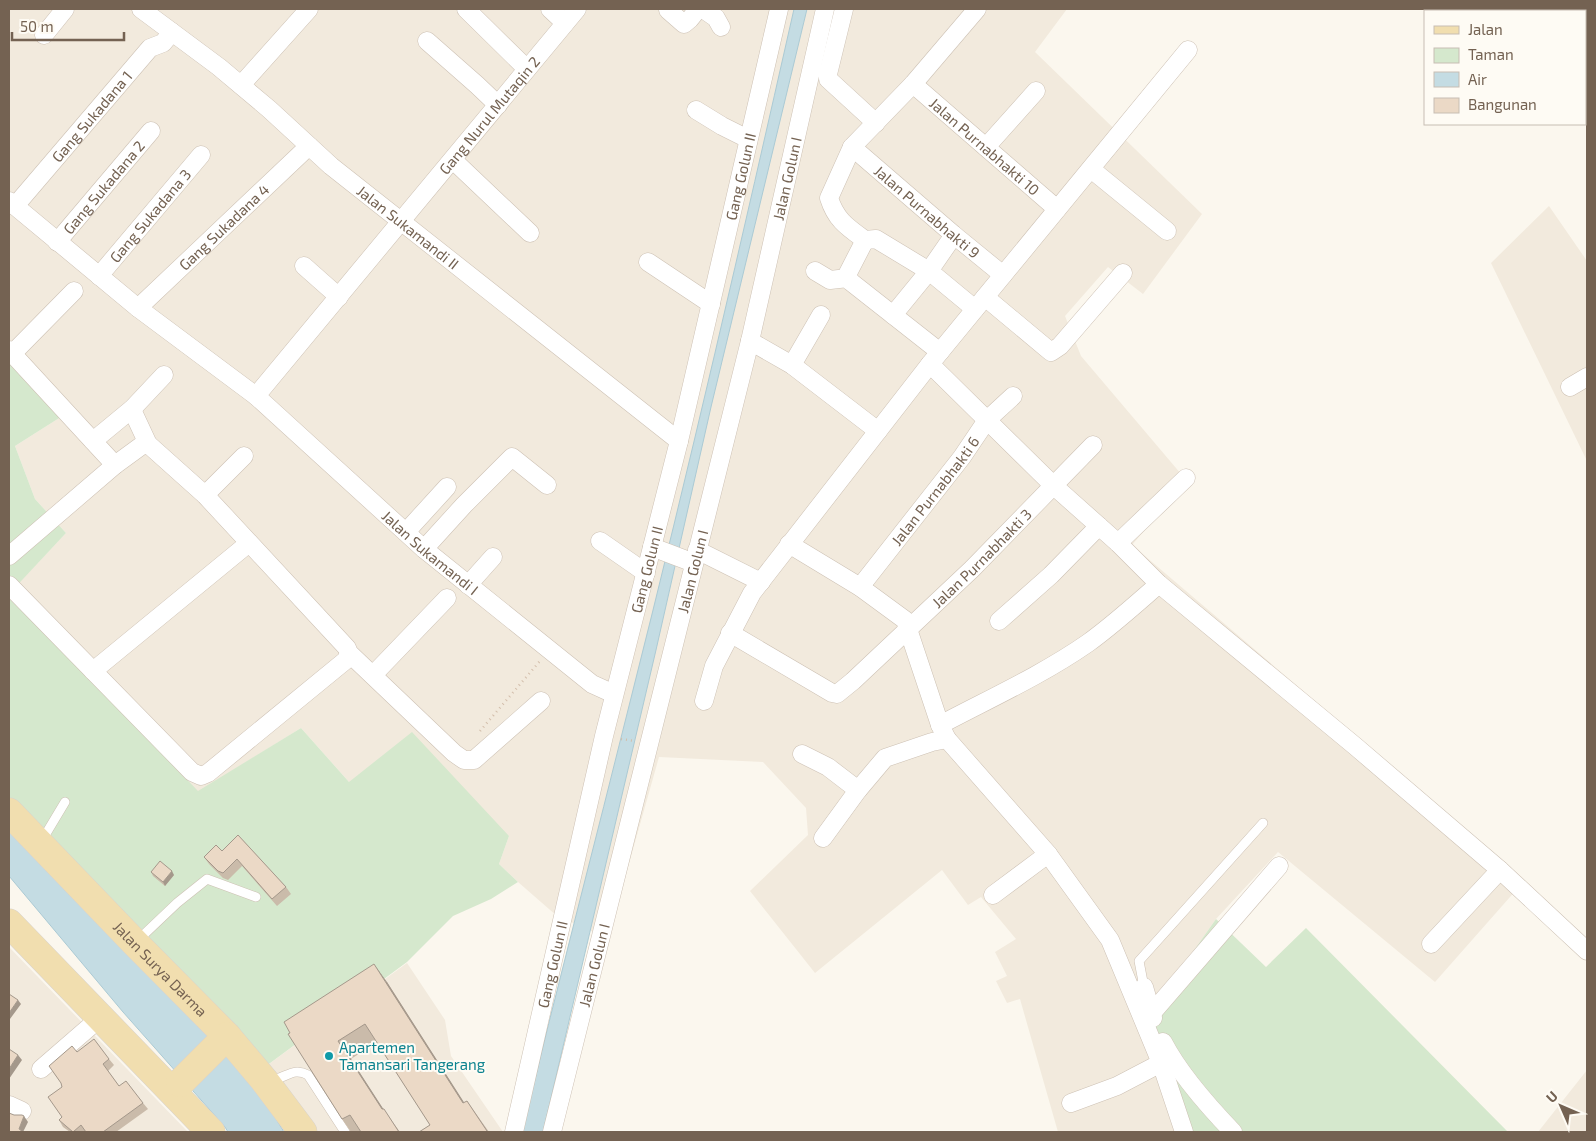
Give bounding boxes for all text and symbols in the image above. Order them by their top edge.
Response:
scale bar [12,10,125,42]
legend [1424,10,1586,125]
text: 50 m [20,17,54,35]
text: Jalan [1468,20,1503,38]
text: Taman [1468,45,1514,63]
street label: Gang Nurul Mutaqin 2 [435,52,543,178]
street label: Gang Sukadana 1 [48,67,136,166]
text: Air [1468,70,1487,88]
street label: Jalan Purnabhakti 10 [926,94,1043,199]
text: Bangunan [1468,95,1537,113]
street label: Gang Golun II [721,131,759,222]
street label: Jalan Golun I [769,135,805,222]
street label: Gang Sukadana 2 [59,137,148,237]
street label: Jalan Purnabhakti 9 [871,161,984,261]
street label: Gang Sukadana 3 [105,165,194,266]
street label: Gang Sukadana 4 [175,180,272,274]
street label: Jalan Sukamandi II [354,181,463,273]
street label: Jalan Purnabhakti 6 [887,433,983,549]
street label: Jalan Purnabhakti 3 [928,505,1035,611]
street label: Jalan Sukamandi I [378,506,482,598]
street label: Gang Golun II [627,524,666,615]
street label: Jalan Golun I [673,528,711,615]
street label: Jalan Surya Darma [110,917,211,1020]
street label: Gang Golun II [533,919,571,1010]
street label: Jalan Golun I [575,922,613,1009]
place label: Apartemen Tamansari Tangerang [339,1038,486,1073]
marker: Apartemen Tamansari Tangerang [323,1050,335,1062]
north arrow [1536,1081,1586,1131]
text: U [1542,1087,1561,1106]

